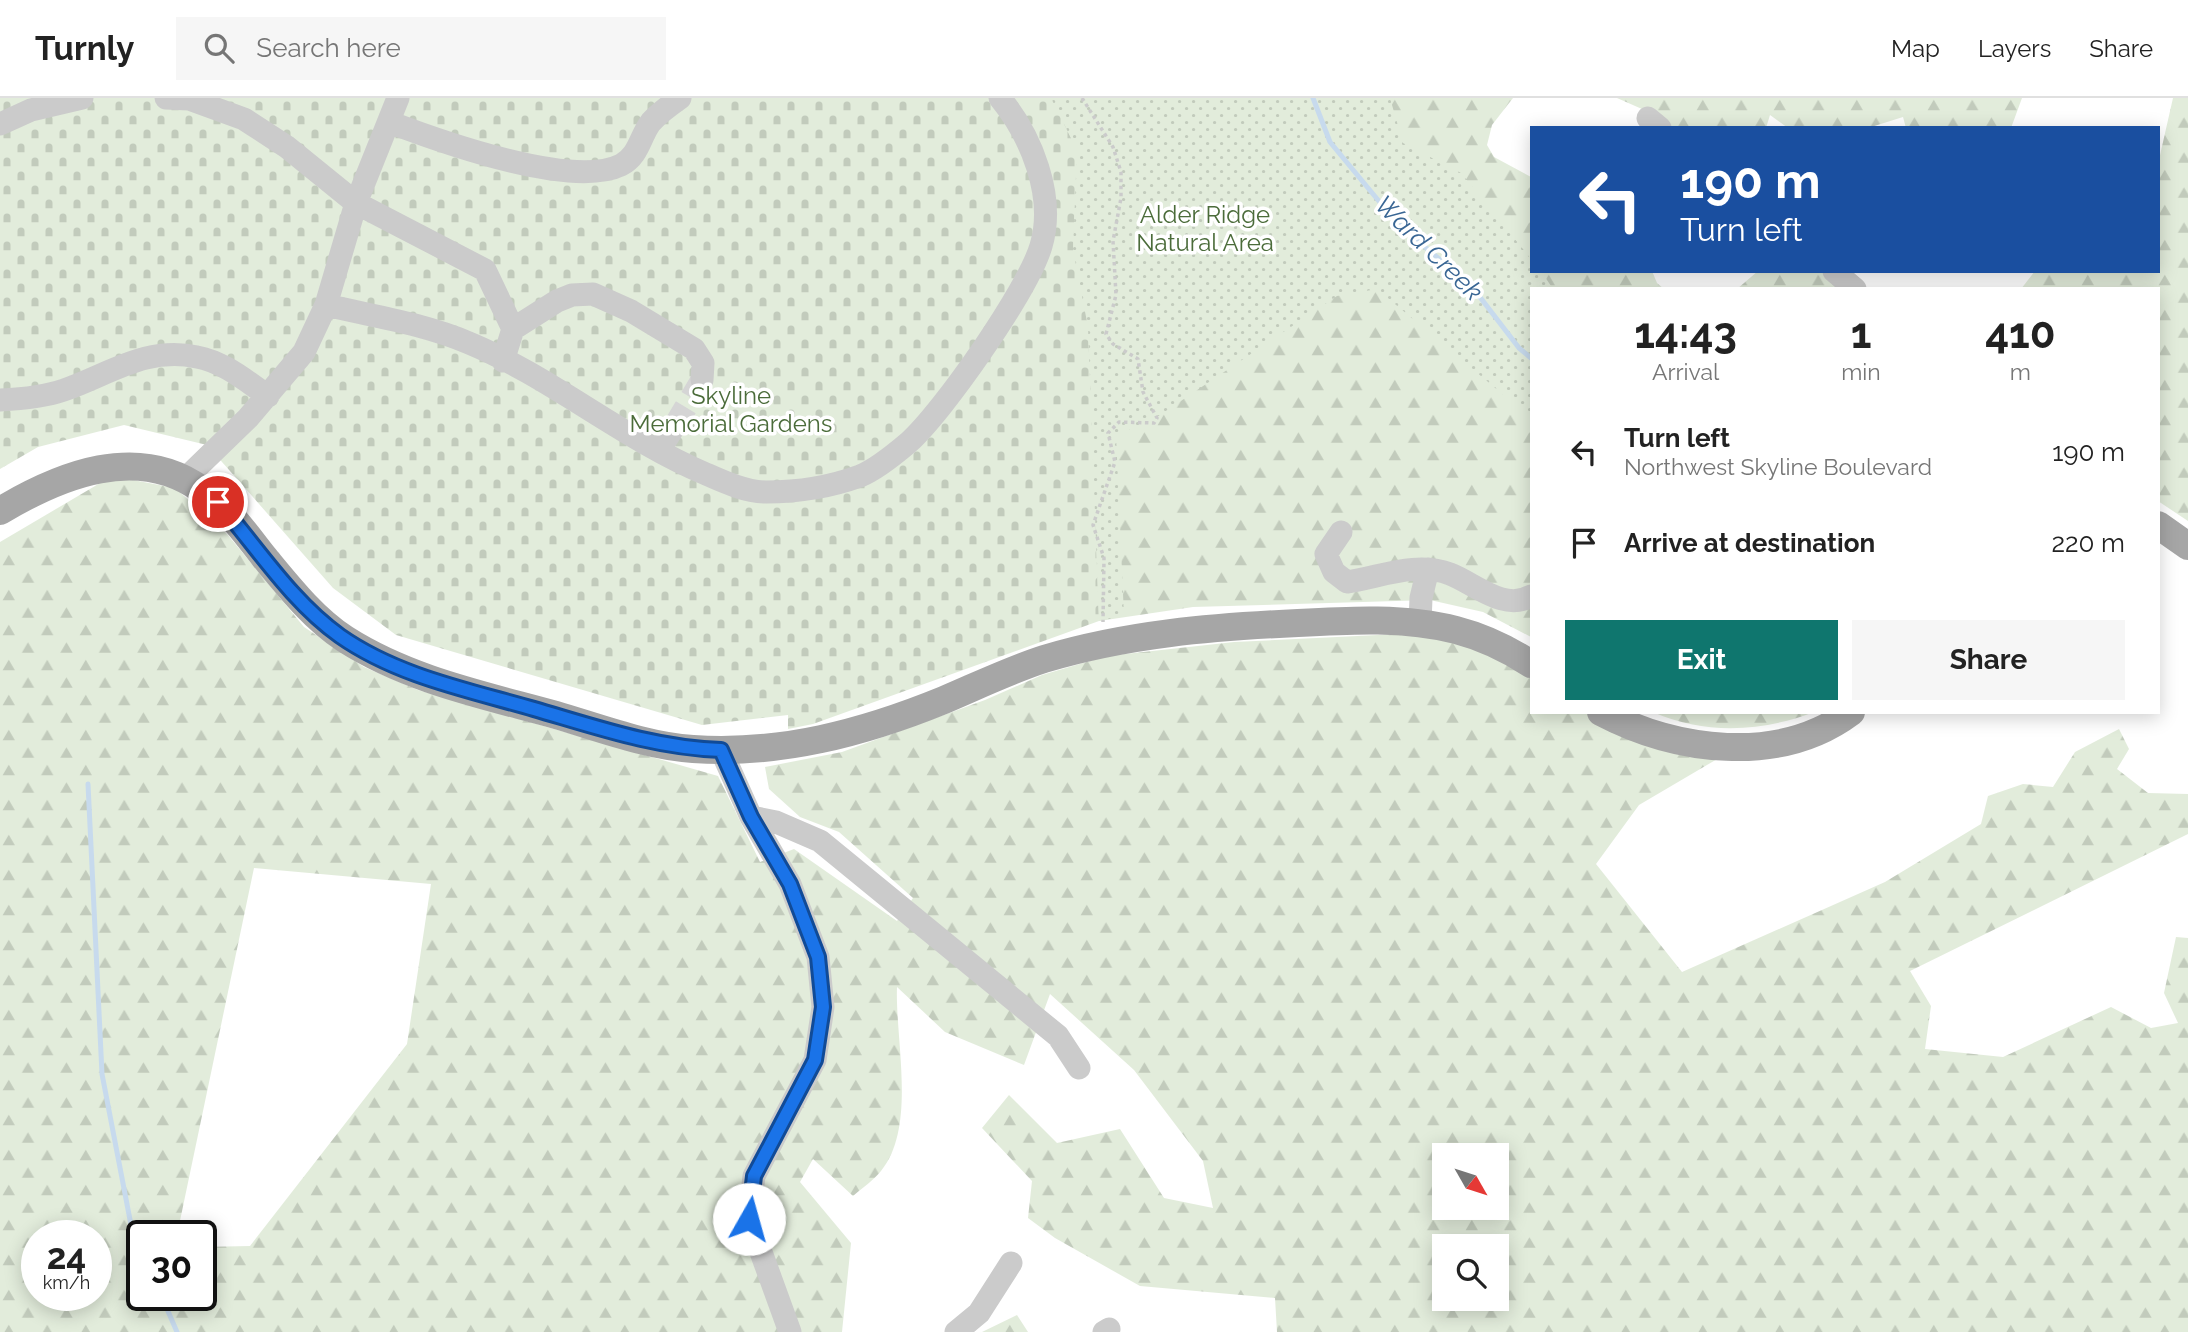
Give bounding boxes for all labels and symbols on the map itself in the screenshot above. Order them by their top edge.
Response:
water label: Ward Creek [1369,189,1489,307]
park label: Alder Ridge Natural Area [1136,200,1274,257]
park label: Skyline Memorial Gardens [630,381,832,438]
pin [188,472,248,532]
north arrow [1432,1143,1508,1220]
position arrow [712,1182,786,1256]
speed limit sign: 30 [126,1220,217,1311]

